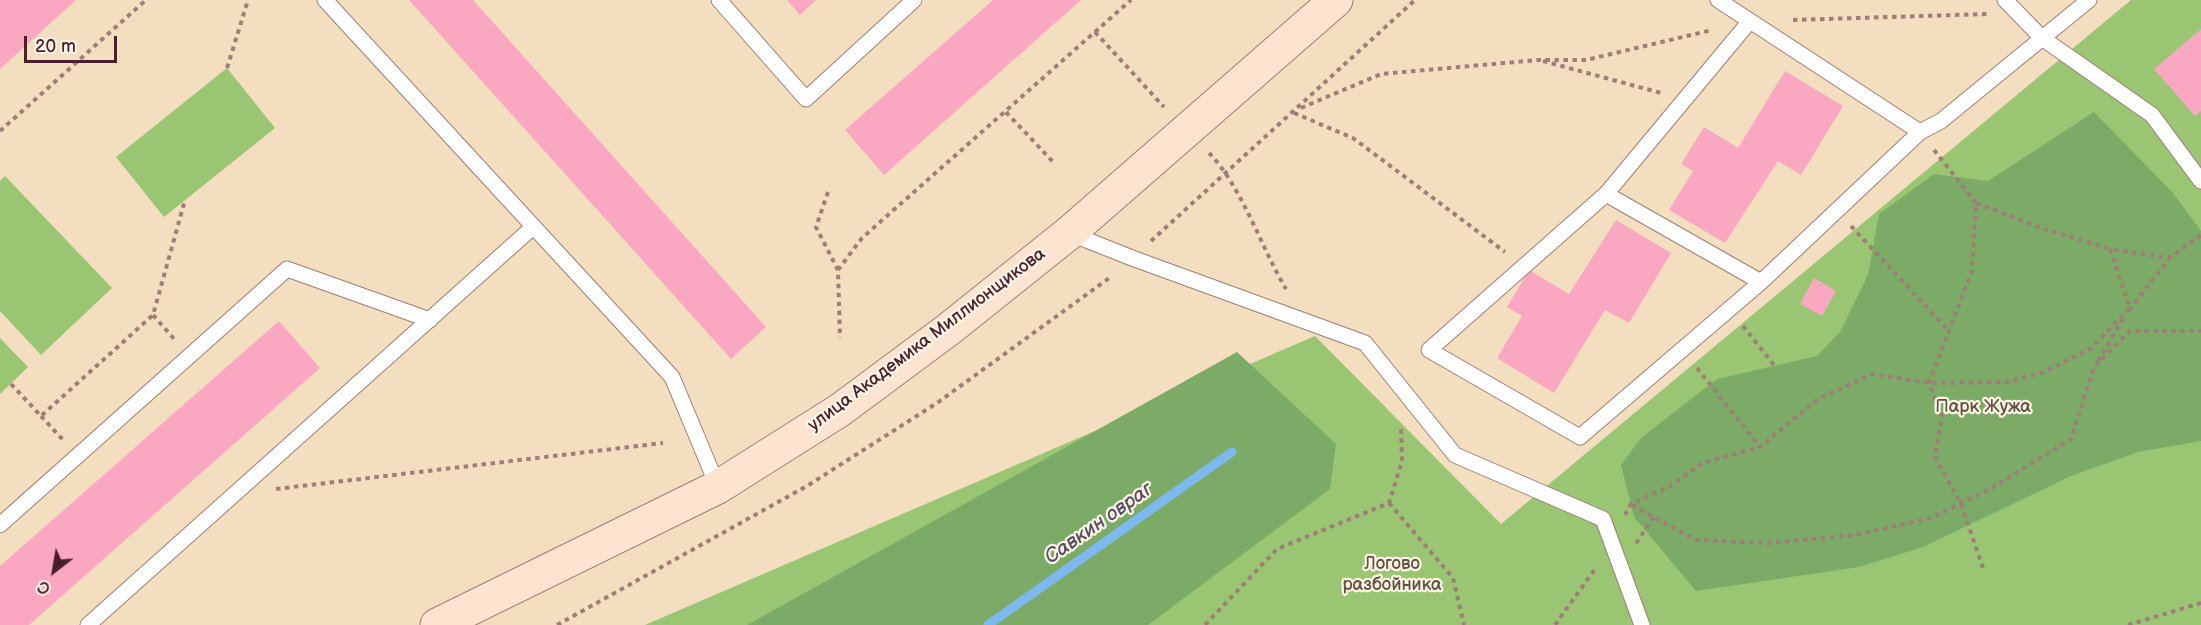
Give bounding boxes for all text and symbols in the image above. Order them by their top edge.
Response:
scale bar [27,24,120,62]
text: 20 m [35,36,76,57]
street label: улица Академика Миллионщикова [804,244,1050,436]
park label: Парк Жужа [1935,396,2031,418]
water label: Савкин овраг [1040,478,1158,570]
north arrow [24,541,84,601]
park label: Логово разбойника [1342,553,1442,596]
text: С [35,576,54,598]

